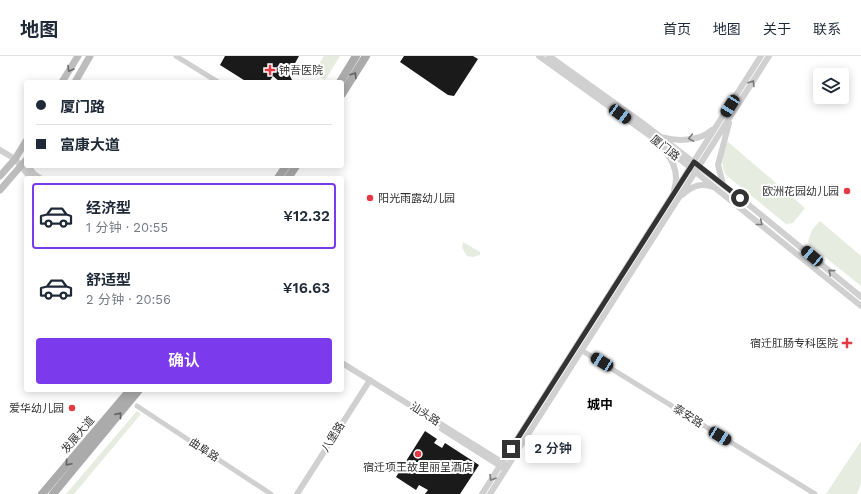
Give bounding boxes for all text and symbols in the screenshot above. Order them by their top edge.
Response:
text: 地图 [20,18,58,41]
text: 首页 [663,21,691,37]
text: 地图 [713,21,741,37]
text: 关于 [763,21,791,37]
text: 联系 [813,21,841,37]
marker: 钟吾医院 [264,64,276,76]
place label: 钟吾医院 [279,64,323,77]
one-way arrow [68,65,75,72]
map controls [813,68,849,104]
button: layers [813,68,849,104]
one-way arrow [349,72,357,79]
one-way arrow [747,80,754,87]
car [718,93,742,119]
text: 厦门路 [60,98,105,116]
car [607,102,633,126]
street label: 厦门路 [648,133,682,163]
one-way arrow [688,133,694,142]
text: 富康大道 [60,136,120,154]
place label: 欧洲花园幼儿园 [762,185,839,198]
marker: 欧洲花园幼儿园 [842,186,852,196]
route start [731,189,749,207]
place label: 阳光雨露幼儿园 [378,192,455,205]
marker: 阳光雨露幼儿园 [365,193,375,203]
icon: car [38,198,74,234]
text: 经济型 [86,199,131,217]
text: ¥12.32 [283,207,330,225]
one-way arrow [755,219,762,226]
text: 1 分钟 · 20:55 [86,220,168,235]
car [799,244,825,268]
one-way arrow [828,269,836,276]
icon: car [38,270,74,306]
text: 舒适型 [86,271,131,289]
text: ¥16.63 [283,279,330,297]
text: 2 分钟 · 20:56 [86,292,171,307]
place label: 宿迁肛肠专科医院 [750,337,838,350]
marker: 宿迁肛肠专科医院 [841,337,853,349]
button: 确认 [36,338,332,384]
car [589,351,615,373]
district label: 城中 [587,397,613,412]
street label: 汕头路 [408,400,442,428]
place label: 爱华幼儿园 [9,402,64,415]
street label: 泰安路 [671,402,705,430]
marker: 爱华幼儿园 [67,403,77,413]
one-way arrow [115,412,122,419]
street label: 发展大道 [59,414,97,456]
street label: 八堡路 [319,420,347,454]
car [707,425,733,447]
callout: 2 分钟 [525,435,581,463]
street label: 曲阜路 [187,436,221,464]
route end [502,440,520,458]
text: 2 分钟 [534,441,572,456]
marker: 宿迁项王故里丽呈酒店 [413,449,423,459]
one-way arrow [66,459,73,466]
place label: 宿迁项王故里丽呈酒店 [363,461,473,474]
one-way arrow [489,474,497,481]

